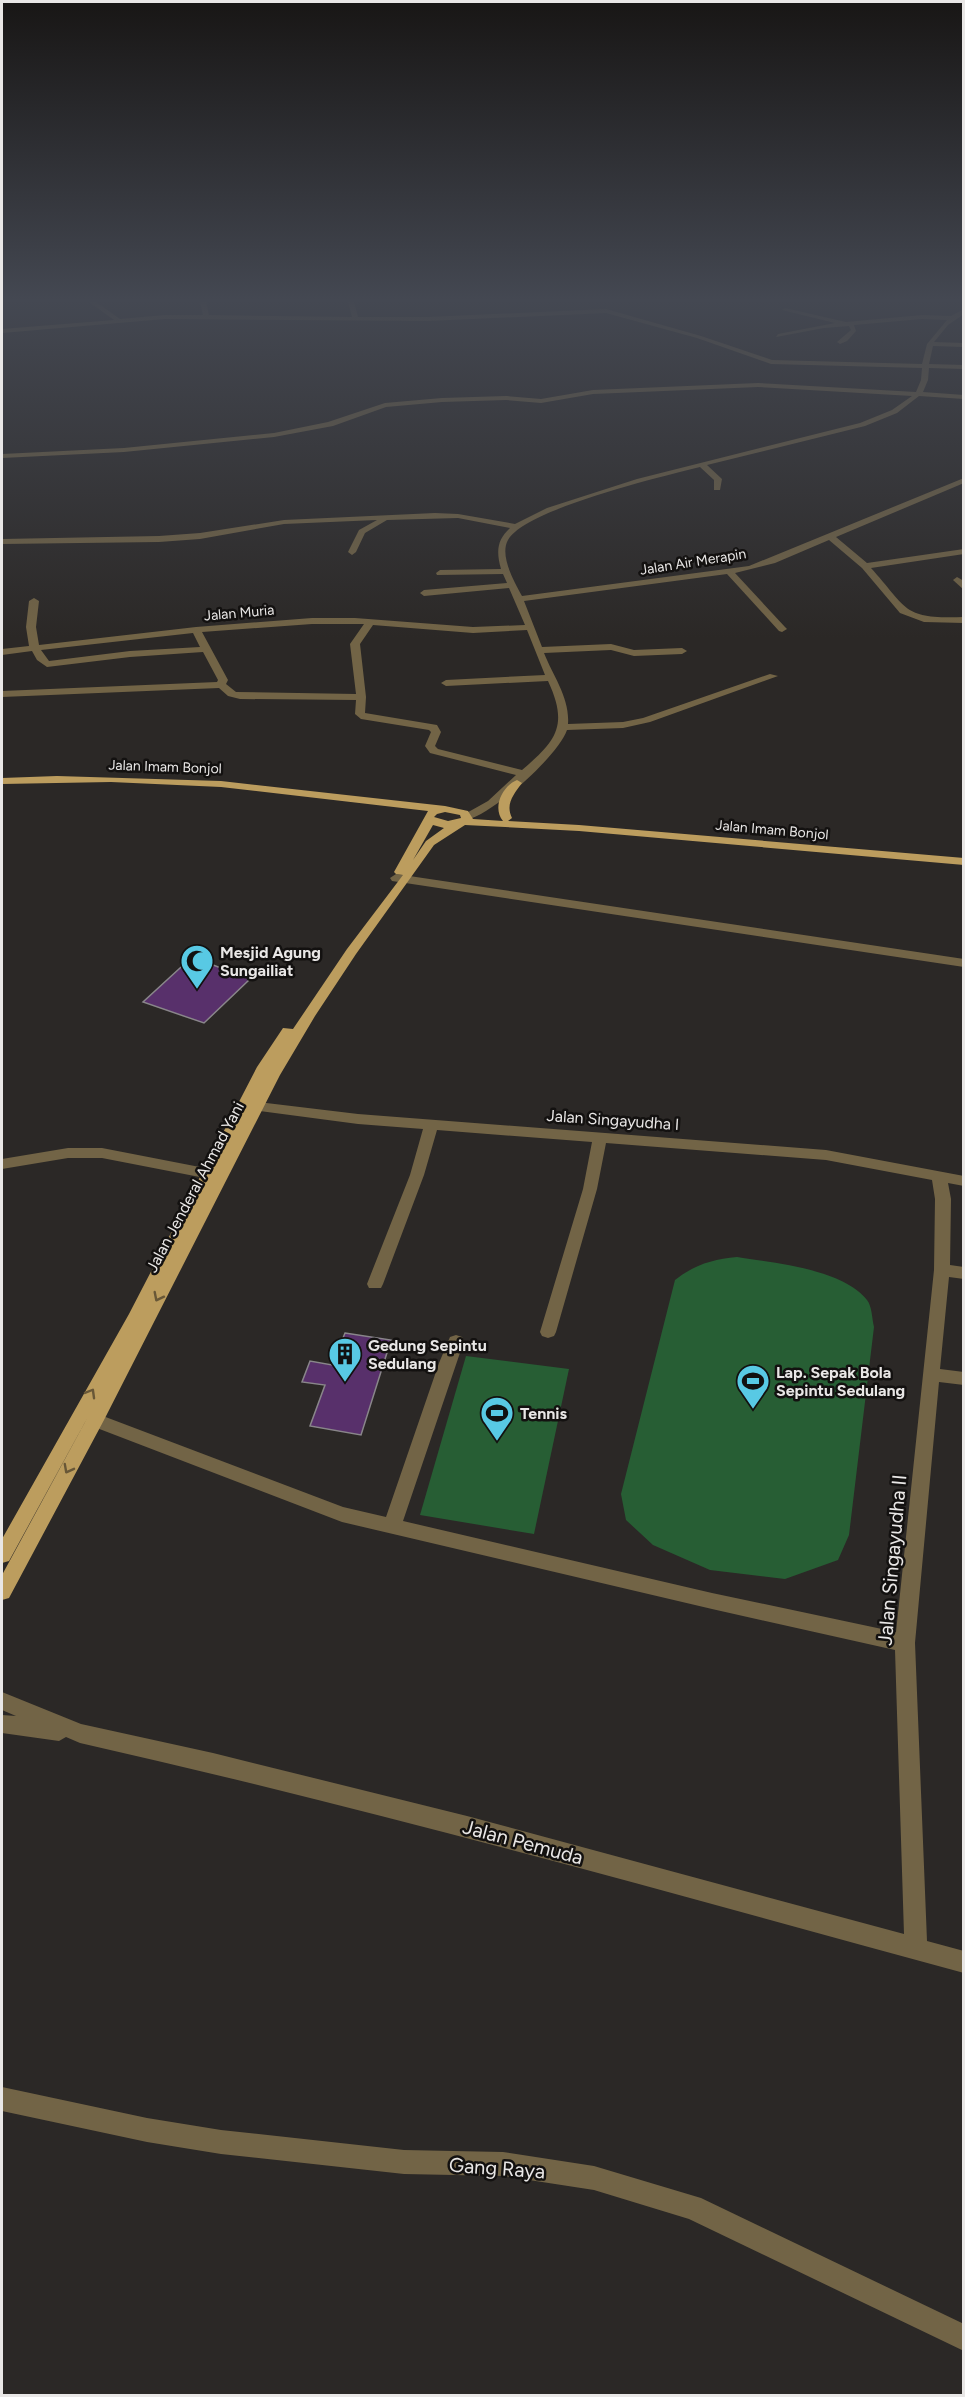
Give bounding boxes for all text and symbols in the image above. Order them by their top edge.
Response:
street label: Jalan Air Merapin [639,545,748,579]
street label: Jalan Muria [203,601,275,625]
street label: Jalan Imam Bonjol [108,757,222,777]
street label: Jalan Imam Bonjol [715,817,829,843]
mosque icon: Mesjid Agung Sungailiat [179,943,215,990]
place label: Mesjid Agung Sungailiat [220,943,321,980]
street label: Jalan Jenderal Ahmad Yani [142,1098,248,1276]
street label: Jalan Singayudha I [546,1106,680,1134]
one-way arrow [154,1290,166,1301]
building icon: Gedung Sepintu Sedulang [327,1336,363,1383]
place label: Gedung Sepintu Sedulang [368,1336,487,1373]
sports icon: Lap. Sepak Bola Sepintu Sedulang [735,1363,771,1410]
place label: Lap. Sepak Bola Sepintu Sedulang [776,1363,905,1400]
one-way arrow [83,1389,95,1399]
sports icon: Tennis [479,1395,515,1442]
place label: Tennis [520,1404,568,1423]
one-way arrow [64,1463,75,1474]
street label: Jalan Singayudha II [873,1473,911,1647]
street label: Jalan Pemuda [460,1814,586,1870]
street label: Gang Raya [448,2153,546,2183]

